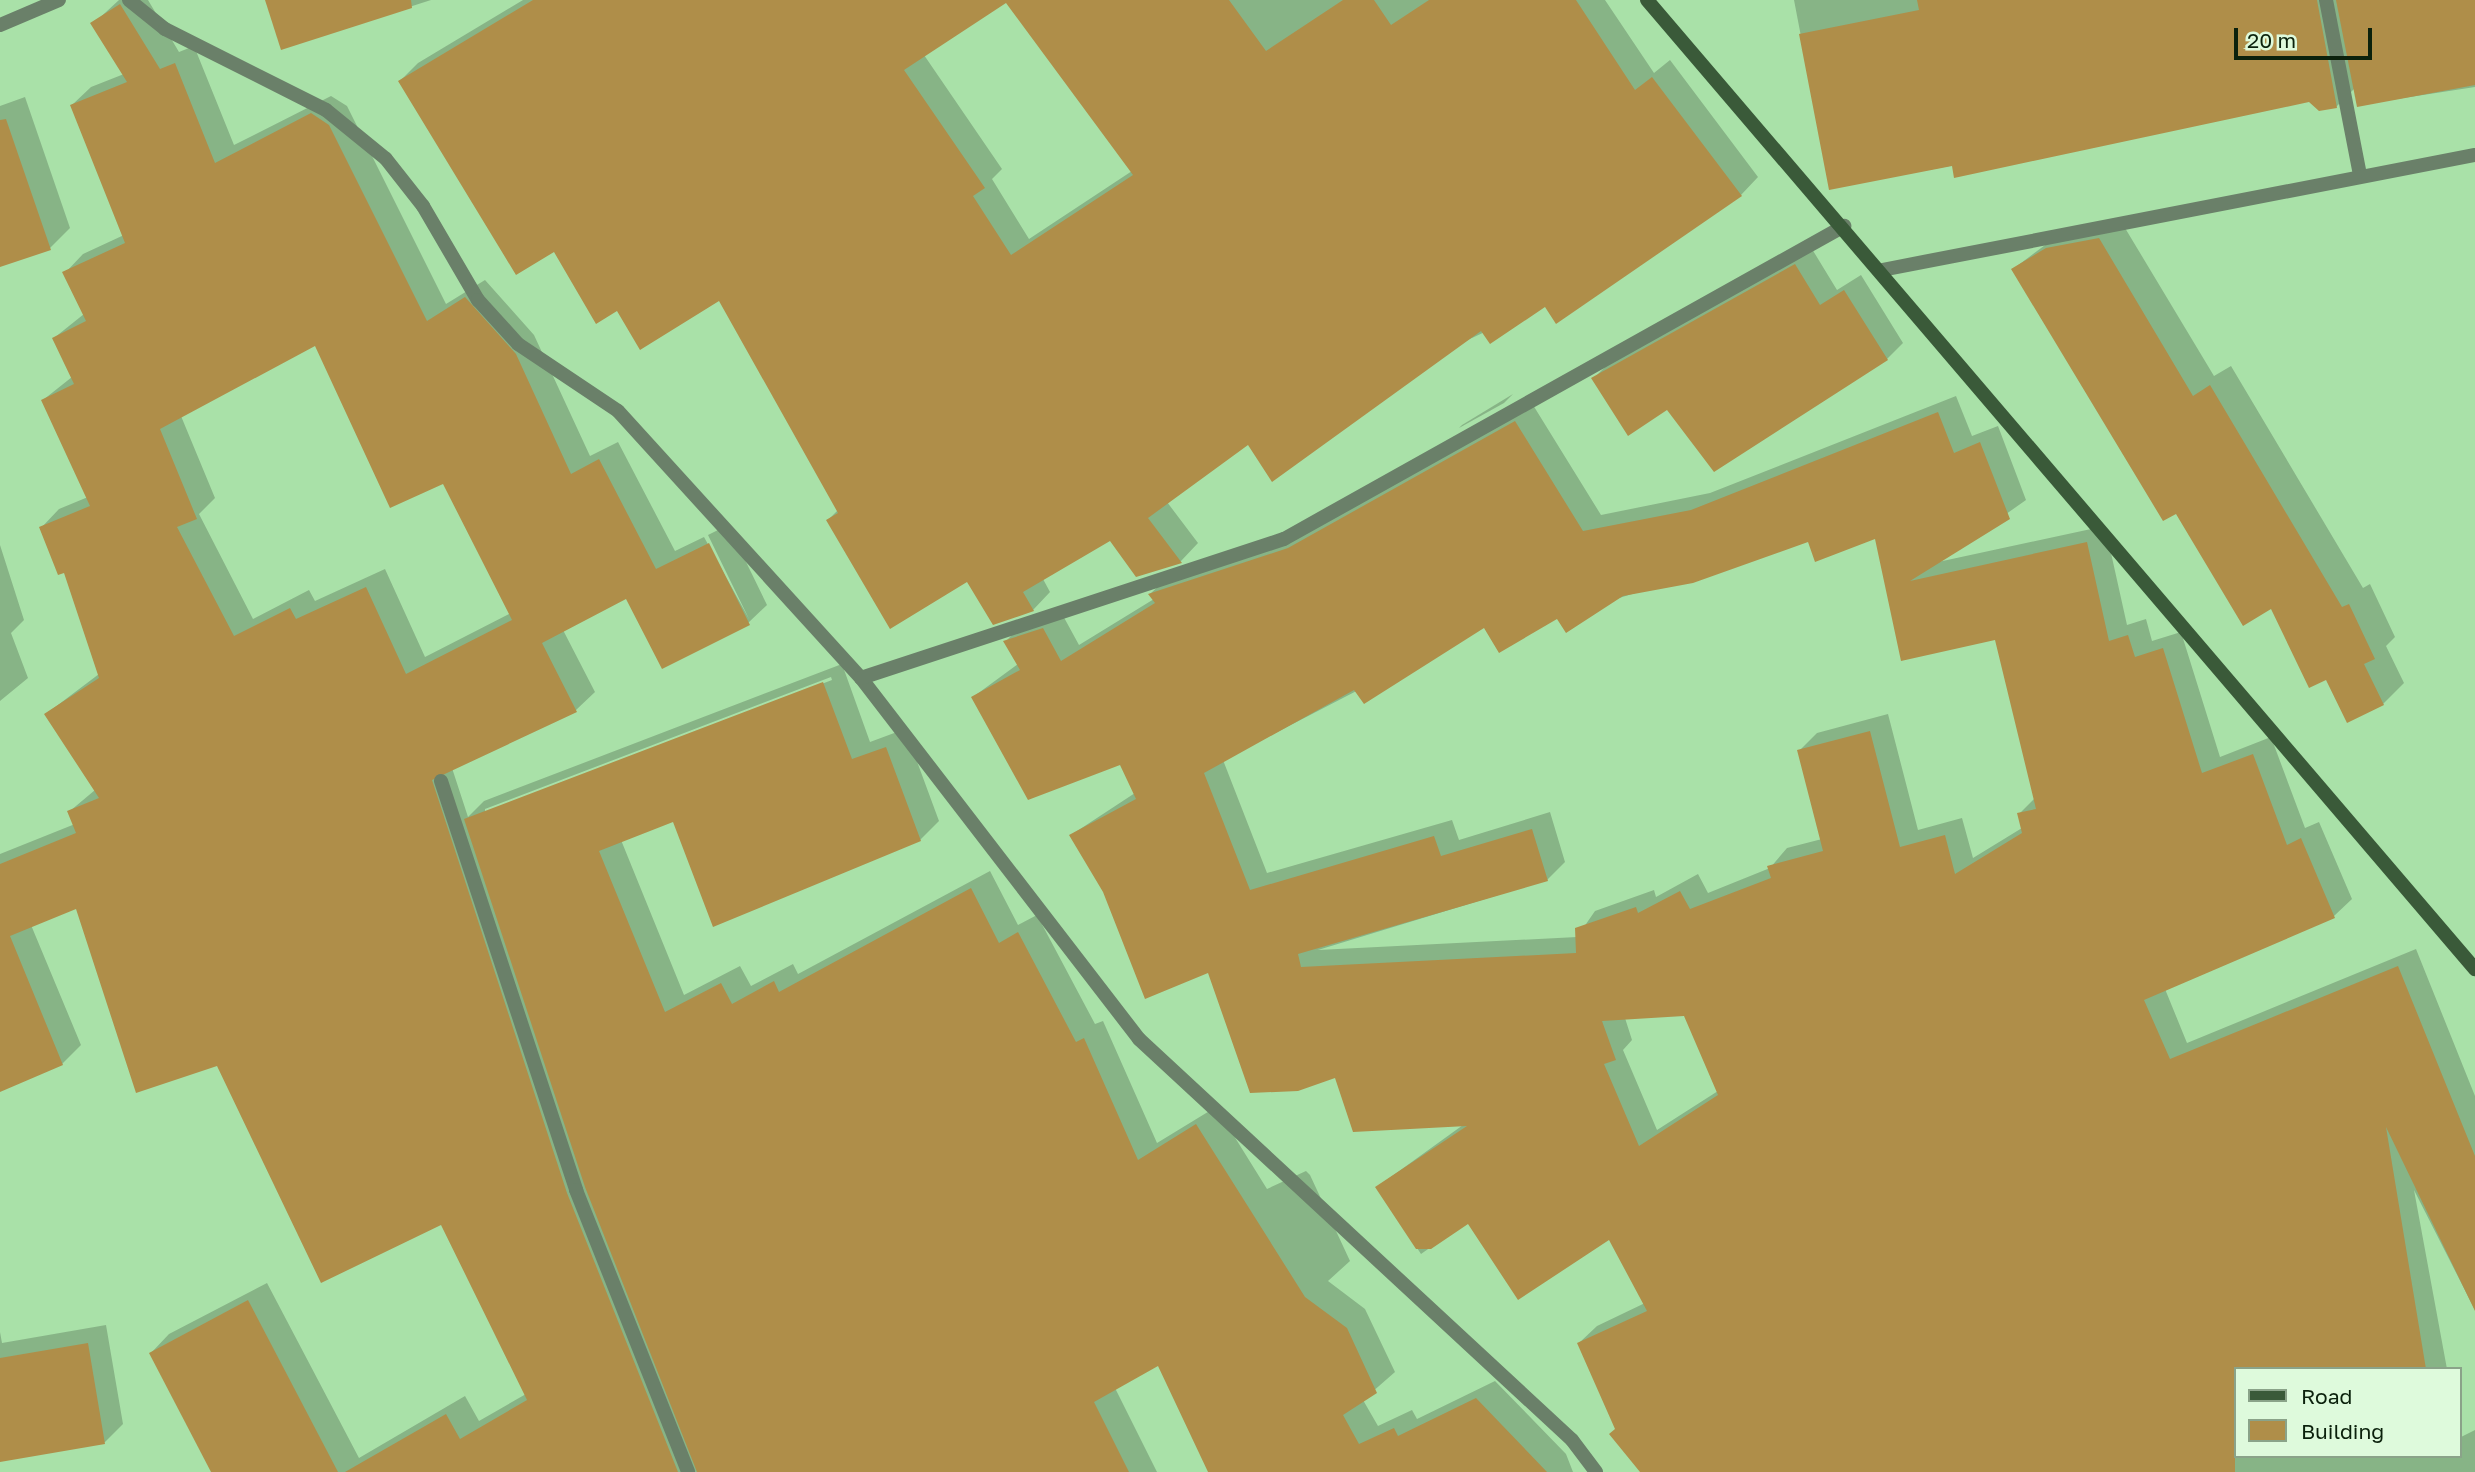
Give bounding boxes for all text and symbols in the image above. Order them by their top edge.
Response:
scale bar [2237,14,2375,58]
text: 20 m [2247,27,2296,53]
legend [2234,1367,2461,1458]
text: Road [2301,1383,2352,1409]
text: Building [2301,1418,2384,1444]

